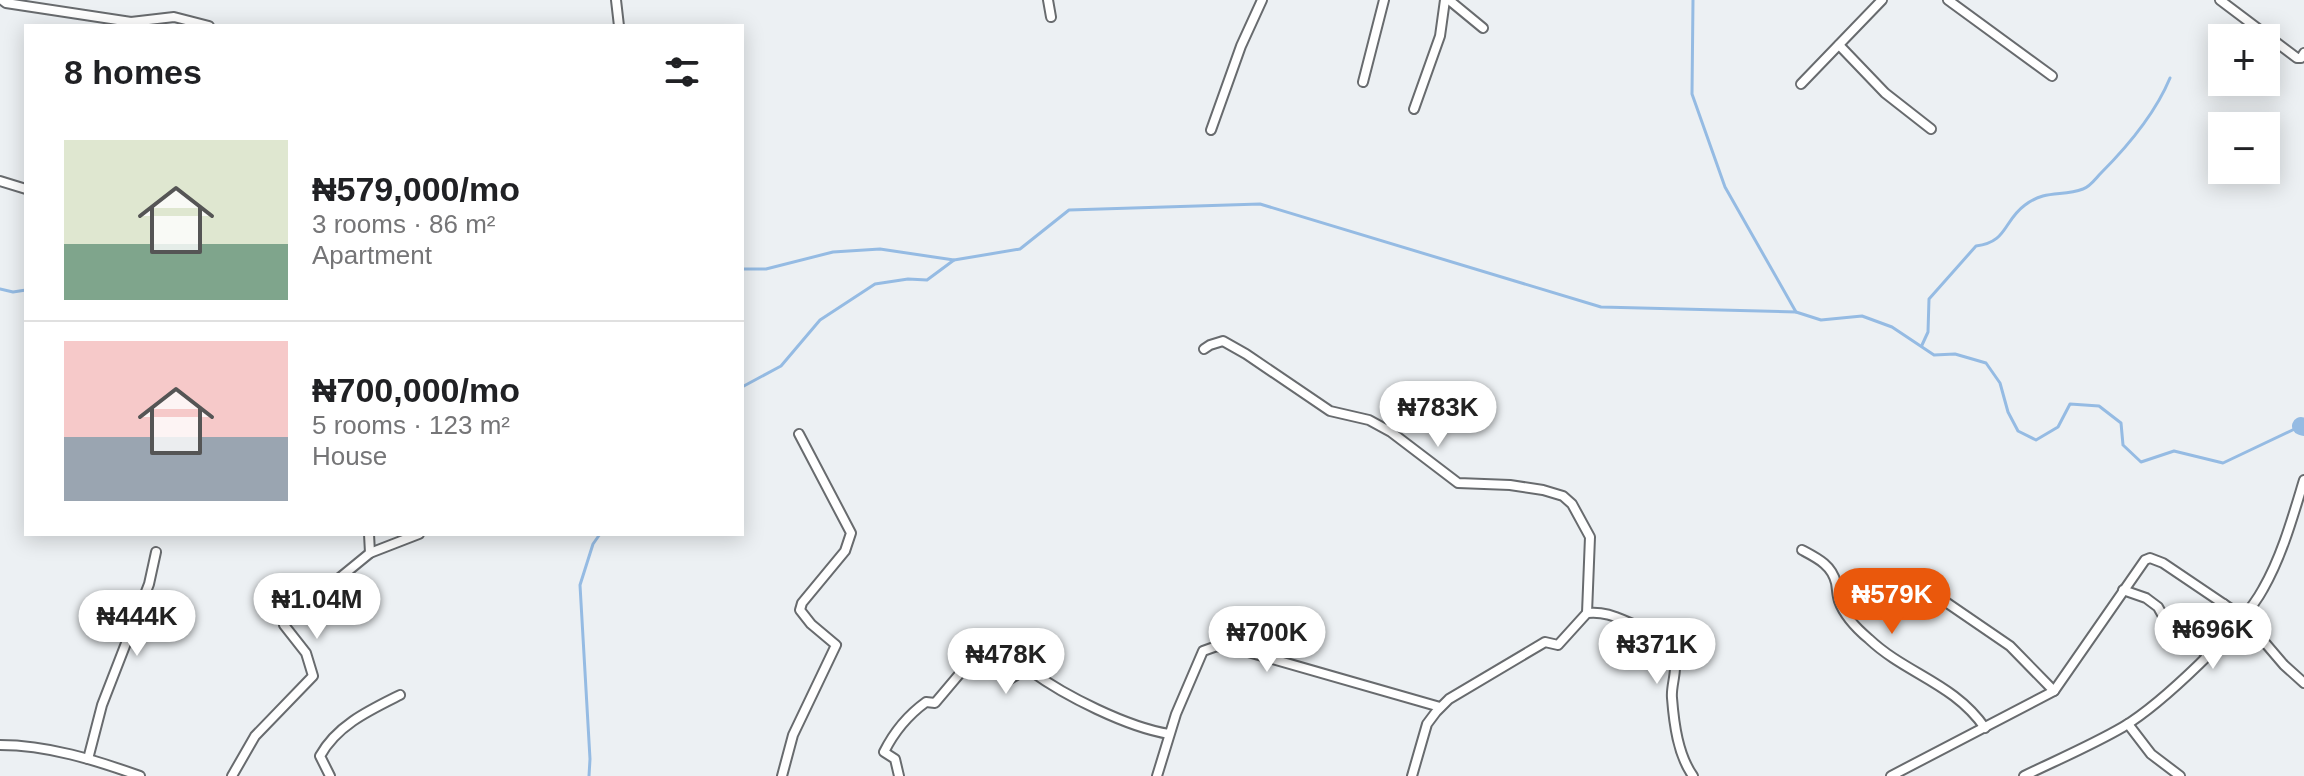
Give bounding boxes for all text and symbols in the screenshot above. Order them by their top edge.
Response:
map controls [2208,24,2280,184]
button: + [2208,24,2280,96]
icon: filters [660,50,704,94]
text: 8 homes [64,53,202,91]
button: − [2208,112,2280,184]
text: ₦579,000/mo [312,170,520,208]
icon: home [128,172,224,268]
text: 3 rooms · 86 m² [312,209,496,239]
text: Apartment [312,240,432,270]
text: ₦700,000/mo [312,371,520,409]
icon: home [128,373,224,469]
pin: ₦783K [1382,381,1494,449]
text: ₦783K [1398,392,1478,422]
text: 5 rooms · 123 m² [312,410,510,440]
text: House [312,441,387,471]
pin: ₦579K [1836,568,1948,636]
pin: ₦1.04M [252,573,382,641]
text: ₦579K [1852,579,1932,609]
text: ₦1.04M [271,584,363,614]
pin: ₦444K [81,590,193,658]
text: ₦444K [97,601,177,631]
pin: ₦696K [2157,603,2269,671]
pin: ₦700K [1211,606,1323,674]
text: ₦696K [2173,614,2253,644]
text: ₦700K [1227,617,1307,647]
pin: ₦371K [1601,618,1713,686]
pin: ₦478K [950,628,1062,696]
text: ₦371K [1617,629,1697,659]
text: ₦478K [966,639,1046,669]

